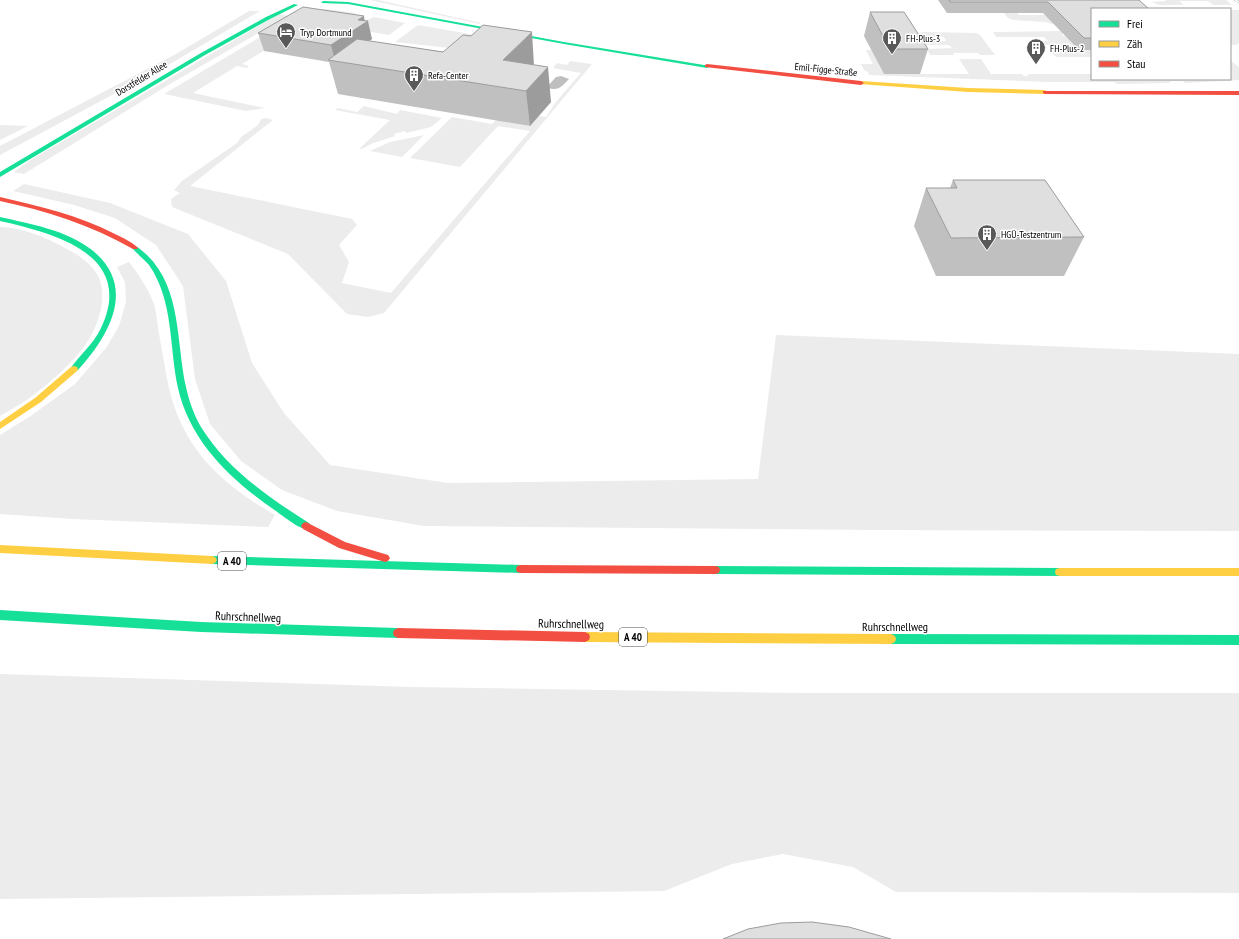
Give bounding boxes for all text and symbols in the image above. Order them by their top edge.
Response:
legend [1091,8,1231,80]
text: Frei [1127,16,1143,31]
hotel icon: Tryp Dortmund [275,21,297,49]
place label: Tryp Dortmund [300,26,351,39]
building icon: FH-Plus-3 [881,27,903,55]
place label: FH-Plus-3 [906,32,940,45]
text: Zäh [1127,36,1142,51]
building icon: FH-Plus-2 [1025,37,1047,65]
place label: FH-Plus-2 [1050,42,1084,55]
text: Stau [1127,56,1145,71]
street label: Dorstfelder Allee [113,58,169,99]
street label: Emil-Figge-Straße [794,60,858,79]
building icon: Refa-Center [403,64,425,92]
place label: Refa-Center [428,69,469,82]
building icon: HGÜ-Testzentrum [976,223,998,251]
place label: HGÜ-Testzentrum [1001,228,1061,241]
road number: A 40 [218,552,246,570]
street label: Ruhrschnellweg [215,608,281,625]
street label: Ruhrschnellweg [538,615,604,632]
street label: Ruhrschnellweg [862,619,928,634]
road number: A 40 [619,628,647,646]

